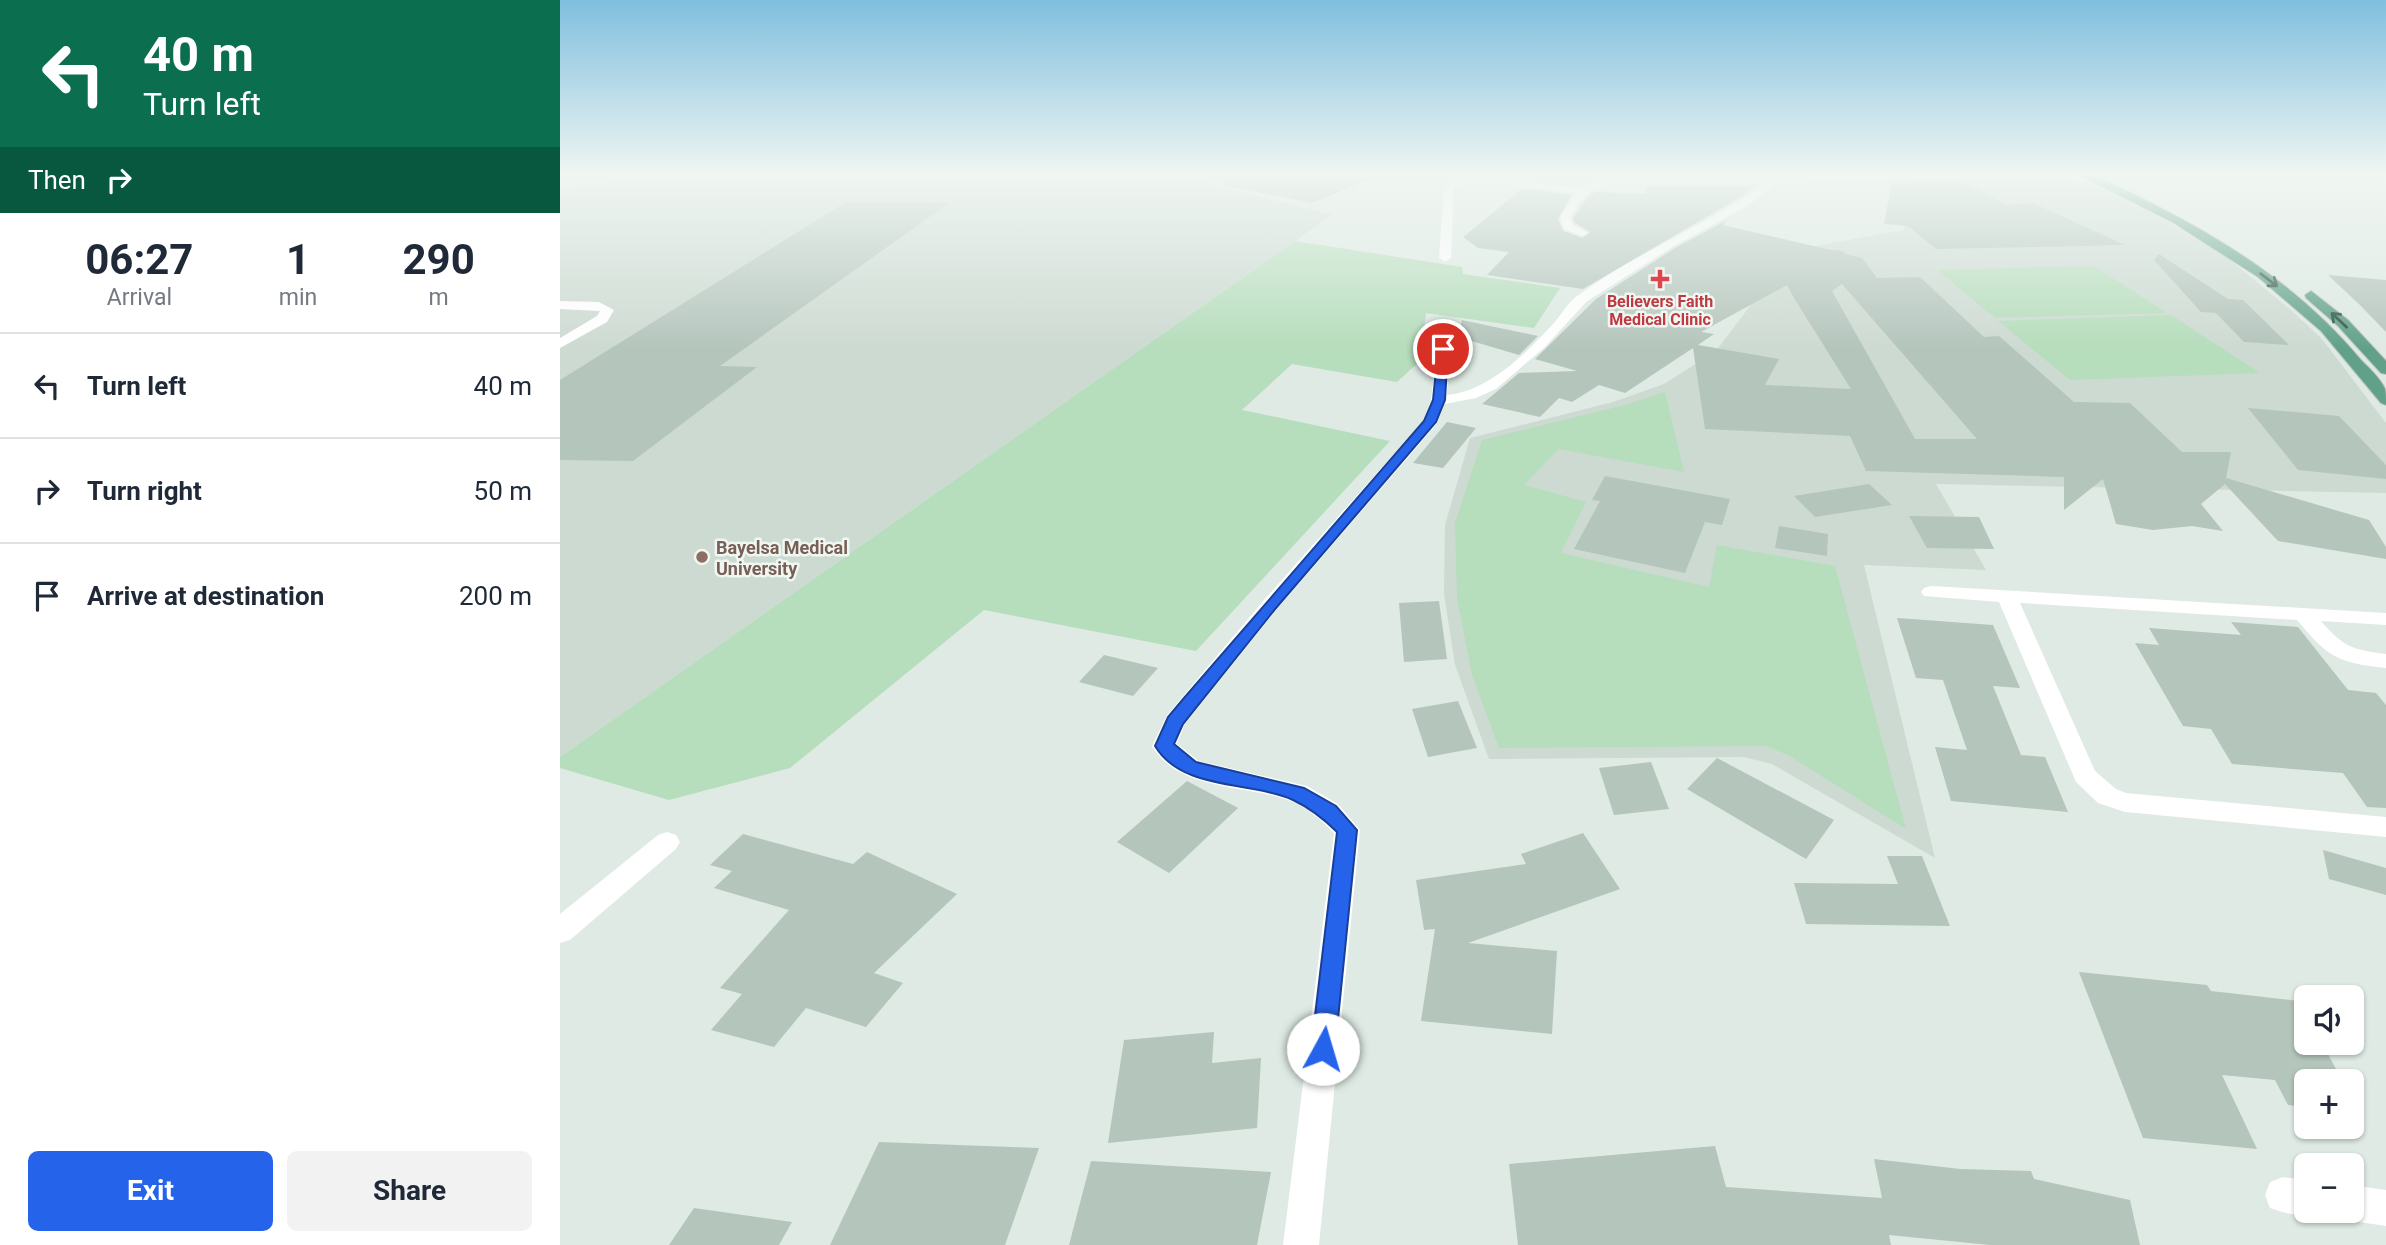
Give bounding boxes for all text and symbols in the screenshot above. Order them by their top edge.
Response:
text: 40 m [143,26,254,83]
icon: left [28,28,119,119]
text: Turn left [143,85,261,123]
icon: right [100,161,138,199]
text: Then [28,165,86,195]
text: 06:27 [85,235,193,284]
text: 1 [286,235,310,284]
text: 290 [402,235,475,284]
marker: Believers Faith Medical Clinic [1650,269,1670,289]
one-way arrow [2259,272,2278,287]
text: Arrival [107,284,172,311]
text: min [279,284,317,311]
text: m [429,284,449,311]
place label: Believers Faith Medical Clinic [1607,292,1713,329]
one-way arrow [2331,312,2348,329]
pin [1413,319,1473,379]
icon: arrive [1424,330,1462,368]
icon: left [28,367,66,405]
text: Turn left [87,371,186,401]
text: 40 m [474,371,532,401]
icon: right [28,472,66,510]
text: Turn right [87,476,202,506]
text: 50 m [474,476,532,506]
place label: Bayelsa Medical University [716,537,848,579]
marker: Bayelsa Medical University [694,549,710,565]
icon: arrive [28,577,66,615]
text: Arrive at destination [87,581,324,611]
text: 200 m [459,581,532,611]
map controls [2294,985,2364,1223]
button: sound [2294,985,2364,1055]
position arrow [1286,1012,1360,1086]
button: + [2294,1069,2364,1139]
button: Exit [28,1151,273,1231]
button: Share [287,1151,532,1231]
button: − [2294,1153,2364,1223]

